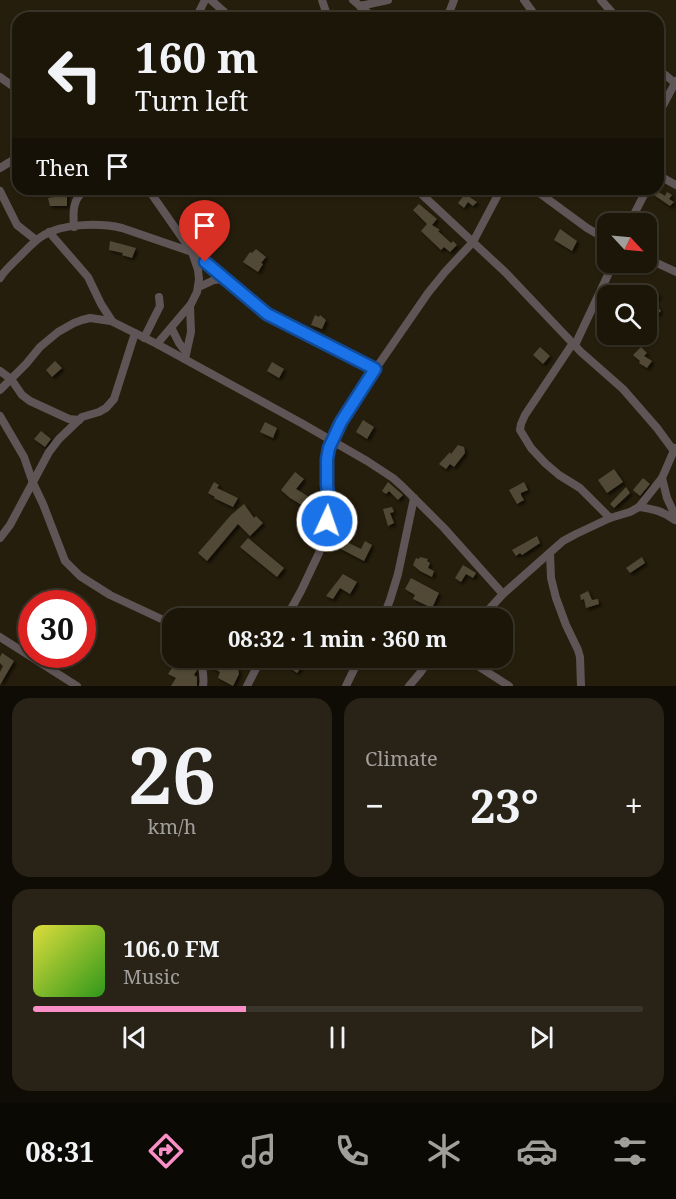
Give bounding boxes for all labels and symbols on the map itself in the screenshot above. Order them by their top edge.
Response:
pin [179,200,230,262]
north arrow [597,213,657,273]
position arrow [295,489,359,553]
speed limit sign: 30 [18,590,96,668]

